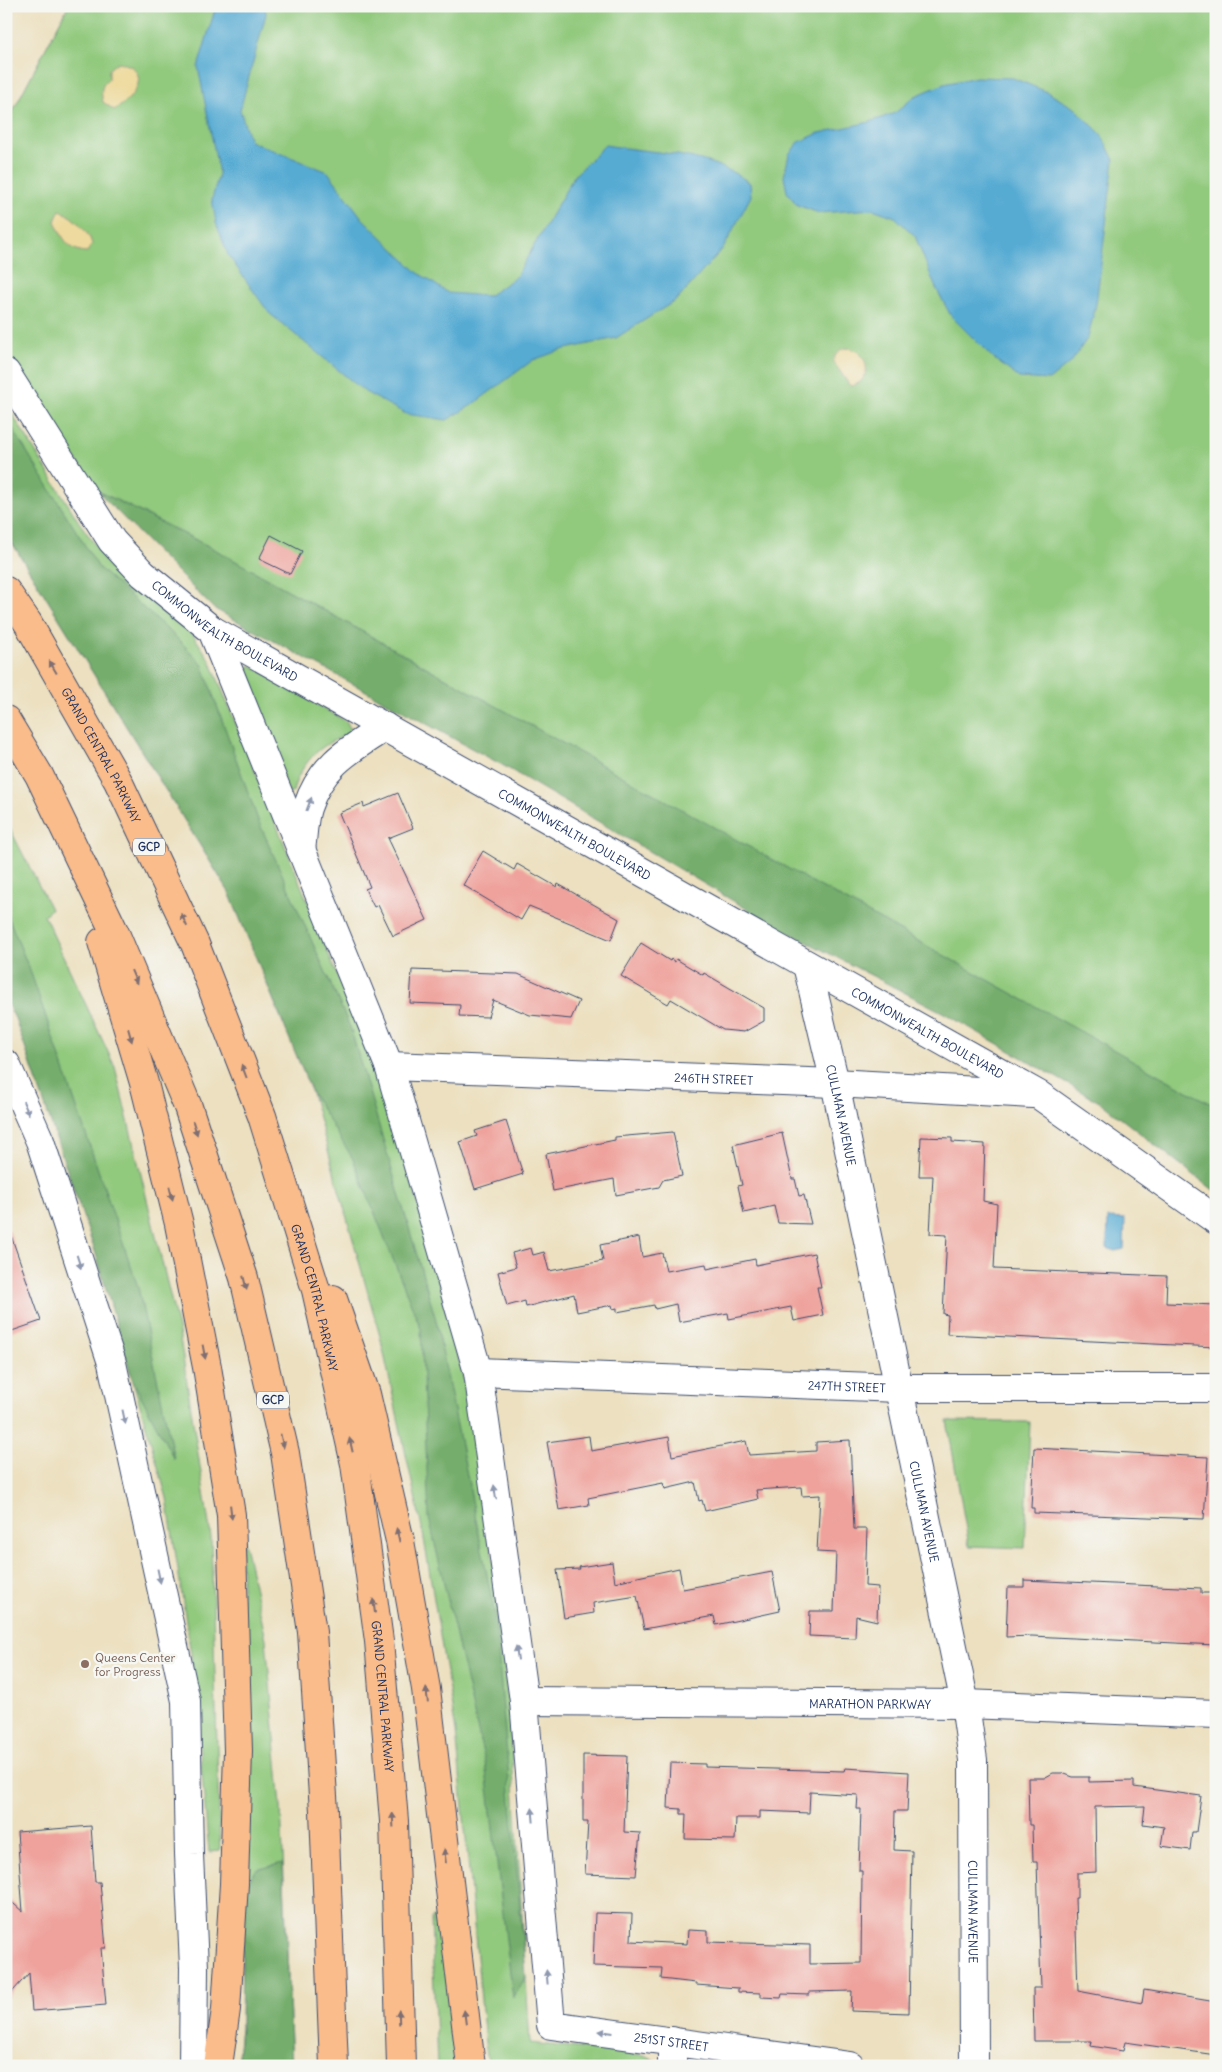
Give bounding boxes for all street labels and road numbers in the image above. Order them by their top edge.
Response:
street label: COMMONWEALTH BOULEVARD [149,577,301,684]
street label: GRAND CENTRAL PARKWAY [59,685,144,826]
street label: COMMONWEALTH BOULEVARD [496,785,654,883]
road number: GCP [133,839,165,856]
street label: COMMONWEALTH BOULEVARD [849,984,1007,1081]
street label: CULLMAN AVENUE [823,1063,860,1167]
street label: 246TH STREET [674,1069,754,1087]
street label: GRAND CENTRAL PARKWAY [288,1222,342,1373]
street label: 247TH STREET [808,1377,886,1395]
road number: GCP [257,1392,289,1408]
street label: CULLMAN AVENUE [907,1459,943,1564]
street label: GRAND CENTRAL PARKWAY [369,1620,397,1773]
street label: MARATHON PARKWAY [809,1695,931,1711]
street label: CULLMAN AVENUE [966,1860,981,1963]
street label: 251ST STREET [633,2029,709,2054]

